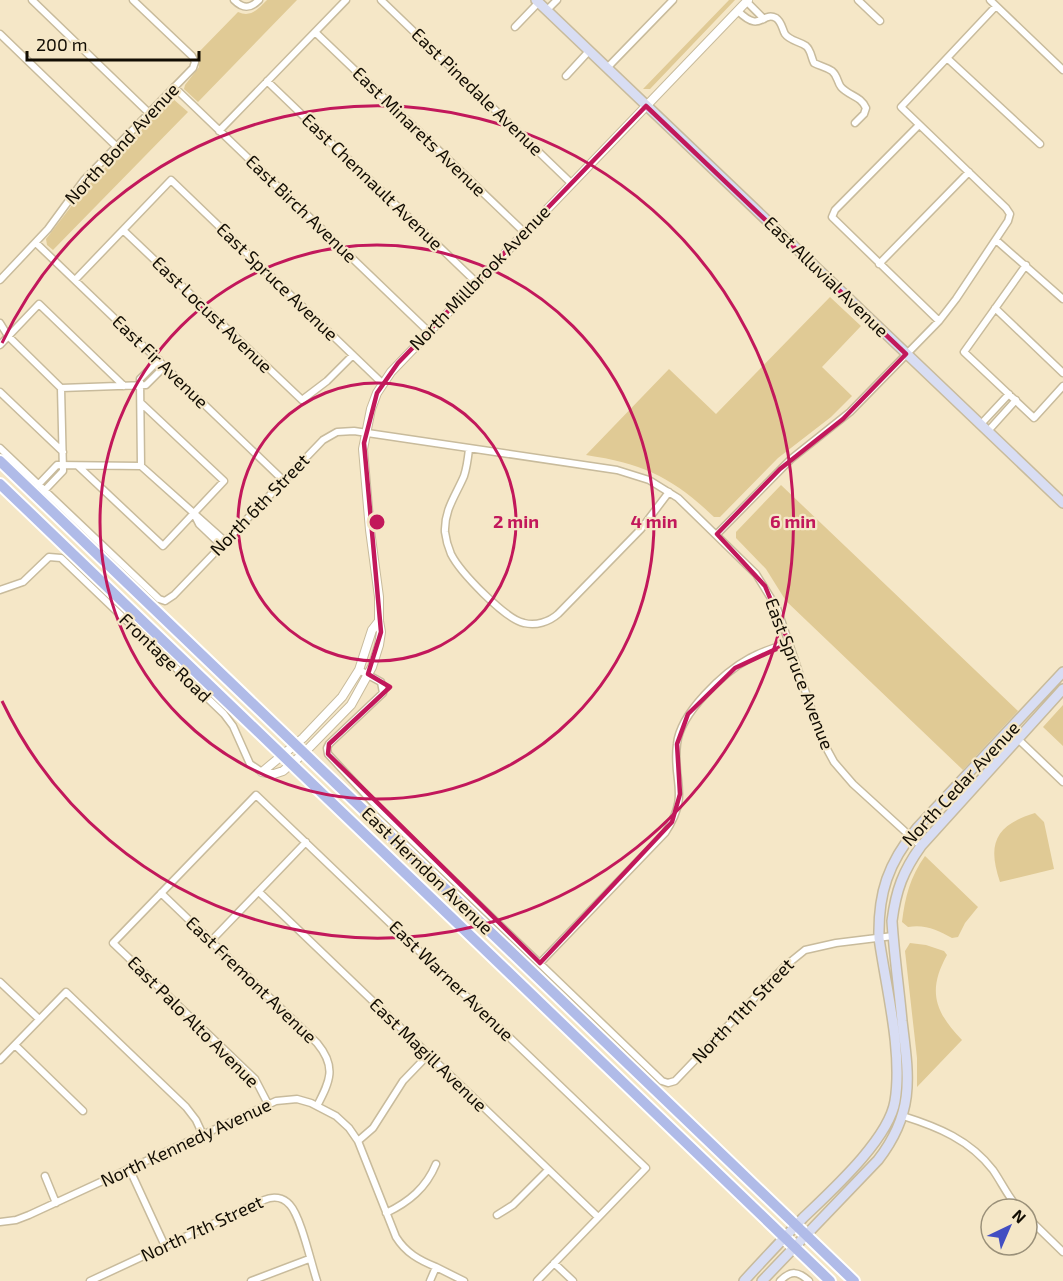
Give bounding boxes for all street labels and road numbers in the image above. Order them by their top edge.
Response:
street label: East Pinedale Avenue [407,23,548,160]
street label: East Minarets Avenue [348,62,491,201]
street label: North Bond Avenue [60,78,183,208]
street label: East Chennault Avenue [298,108,448,254]
street label: East Birch Avenue [242,150,362,267]
street label: North Millbrook Avenue [404,200,554,354]
street label: East Alluvial Avenue [760,211,893,341]
street label: East Spruce Avenue [212,218,343,345]
street label: East Locust Avenue [148,251,277,377]
street label: East Fir Avenue [108,310,213,413]
street label: North 6th Street [205,449,314,560]
street label: East Spruce Avenue [761,595,839,752]
street label: Frontage Road [115,608,216,706]
street label: North Cedar Avenue [897,716,1024,850]
street label: East Herndon Avenue [357,802,498,939]
street label: East Fremont Avenue [182,911,322,1047]
street label: East Warner Avenue [385,915,519,1045]
street label: East Palo Alto Avenue [123,951,264,1092]
street label: North 11th Street [687,953,798,1067]
street label: East Magill Avenue [366,993,492,1116]
street label: North Kennedy Avenue [97,1093,274,1191]
street label: North 7th Street [137,1190,266,1266]

